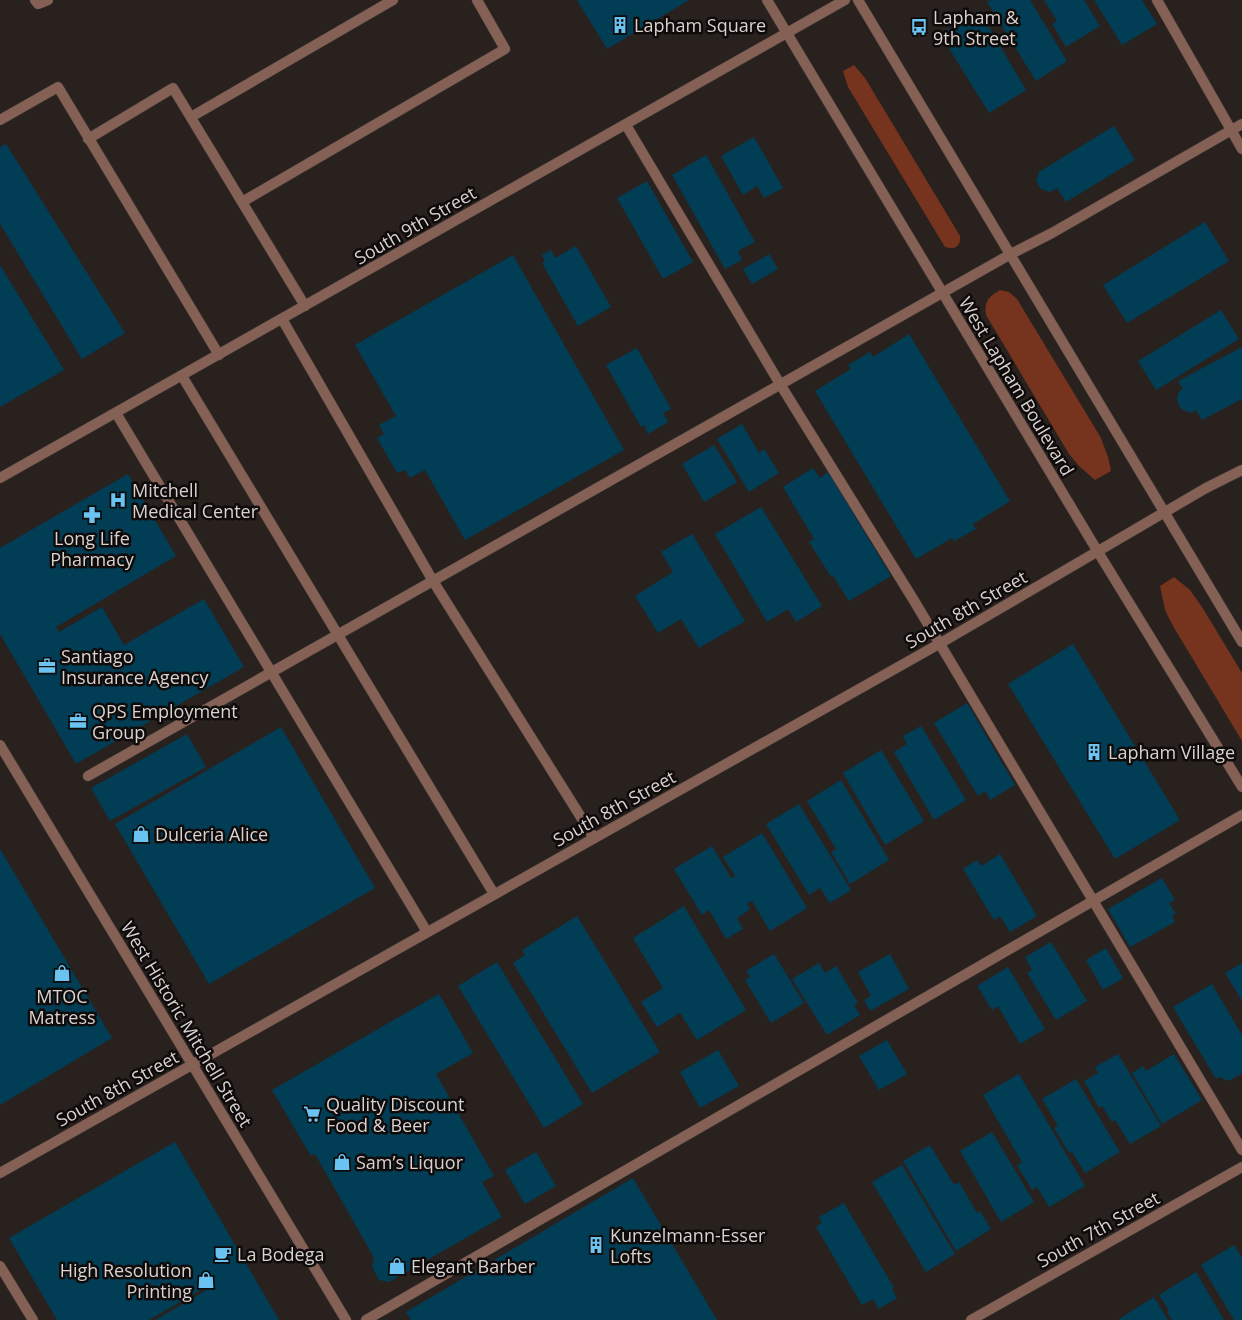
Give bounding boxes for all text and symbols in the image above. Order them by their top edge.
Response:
place label: Lapham & 9th Street [933,5,1020,50]
place label: Lapham Square [634,13,766,37]
building icon: Lapham Square [610,15,630,35]
bus stop icon: Lapham & 9th Street [909,17,929,37]
street label: South 9th Street [350,180,480,270]
street label: West Lapham Boulevard [954,292,1080,480]
place label: Mitchell Medical Center [132,478,259,523]
hospital icon: Mitchell Medical Center [108,490,128,510]
pharmacy icon: Long Life Pharmacy [82,505,102,525]
place label: Long Life Pharmacy [50,526,135,571]
street label: South 8th Street [901,564,1031,654]
place label: Santiago Insurance Agency [61,644,209,689]
office icon: Santiago Insurance Agency [37,656,57,676]
place label: QPS Employment Group [92,699,238,744]
office icon: QPS Employment Group [68,711,88,731]
place label: Lapham Village [1108,740,1235,764]
building icon: Lapham Village [1084,742,1104,762]
street label: South 8th Street [548,764,680,852]
place label: Dulceria Alice [155,822,268,846]
shop icon: Dulceria Alice [131,824,151,844]
street label: West Historic Mitchell Street [116,917,258,1131]
shop icon: MTOC Matress [52,963,72,983]
place label: MTOC Matress [28,984,96,1029]
street label: South 8th Street [51,1044,183,1132]
place label: Quality Discount Food & Beer [326,1092,464,1137]
supermarket icon: Quality Discount Food & Beer [302,1104,322,1124]
place label: Sam’s Liquor [356,1150,464,1174]
shop icon: Sam’s Liquor [332,1152,352,1172]
street label: South 7th Street [1032,1185,1164,1273]
place label: Kunzelmann-Esser Lofts [610,1223,766,1268]
building icon: Kunzelmann-Esser Lofts [586,1235,606,1255]
place label: La Bodega [237,1242,324,1266]
cafe icon: La Bodega [213,1244,233,1264]
place label: Elegant Barber [411,1254,536,1278]
shop icon: Elegant Barber [387,1256,407,1276]
place label: High Resolution Printing [60,1258,192,1303]
shop icon: High Resolution Printing [196,1270,216,1290]

